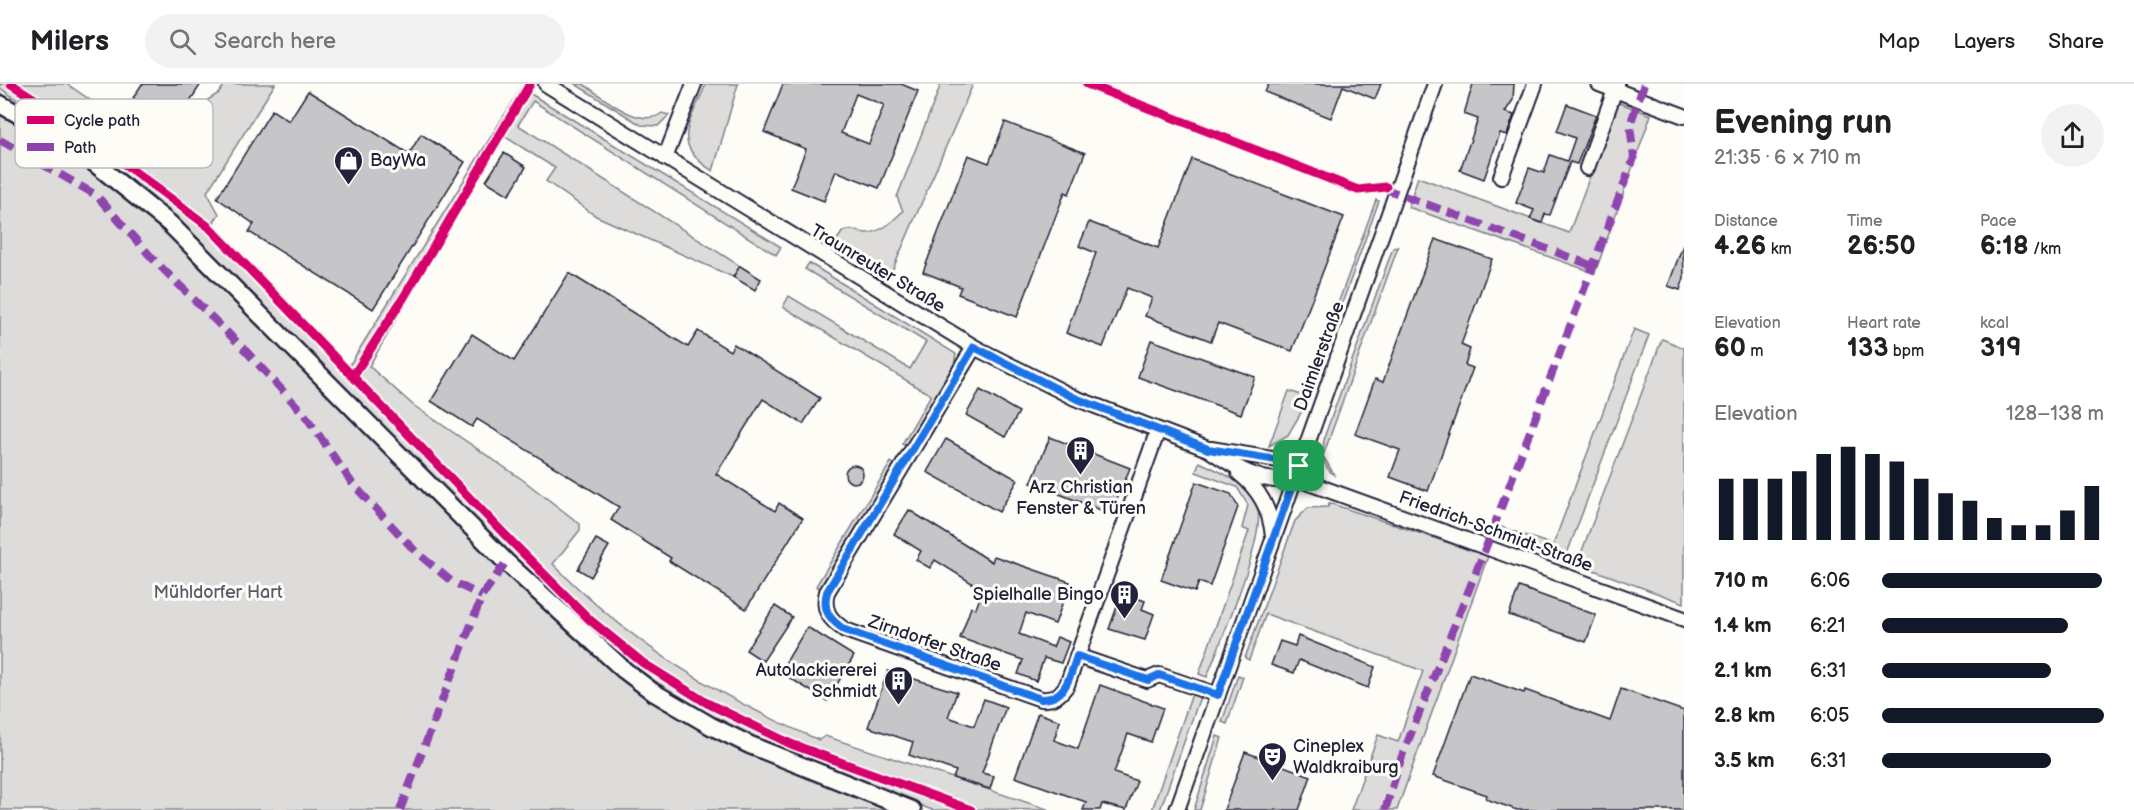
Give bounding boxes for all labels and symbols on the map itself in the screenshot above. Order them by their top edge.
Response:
legend [15,99,213,168]
text: Cycle path [64,112,140,131]
text: Path [64,139,96,158]
shop icon: BayWa [333,144,365,186]
place label: BayWa [370,150,426,171]
street label: Traunreuter Straße [807,220,949,317]
street label: Daimlerstraße [1290,298,1349,414]
building icon: Arz Christian Fenster & Türen [1065,434,1097,476]
pin [1273,440,1324,491]
place label: Arz Christian Fenster & Türen [1016,477,1146,519]
street label: Friedrich-Schmidt-Straße [1396,487,1596,576]
building icon: Spielhalle Bingo [1109,578,1141,620]
park label: Mühldorfer Hart [153,582,283,603]
place label: Spielhalle Bingo [973,584,1104,605]
street label: Zirndorfer Straße [865,611,1004,676]
place label: Autolackiererei Schmidt [756,660,877,702]
building icon: Autolackiererei Schmidt [882,664,914,706]
place label: Cineplex Waldkraiburg [1293,736,1399,778]
theatre icon: Cineplex Waldkraiburg [1256,740,1288,782]

